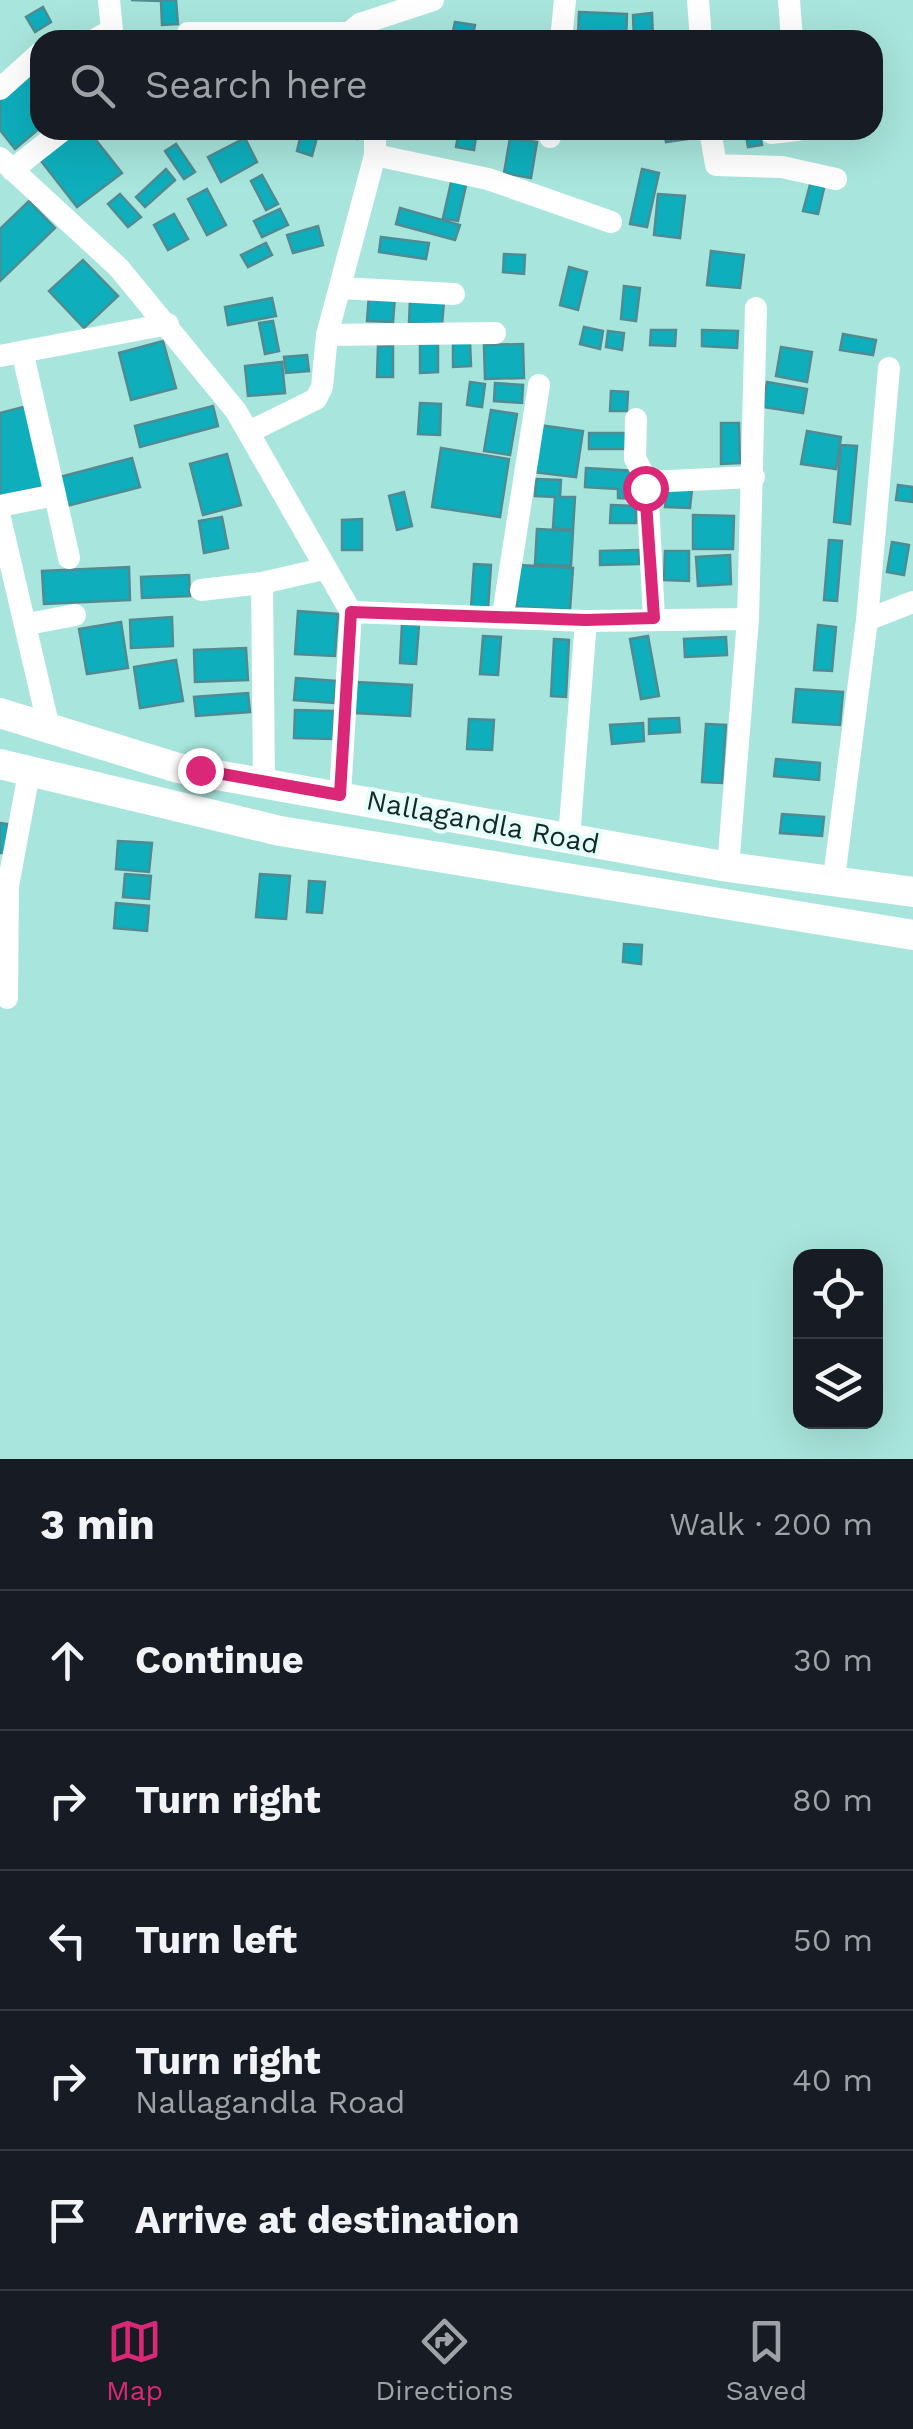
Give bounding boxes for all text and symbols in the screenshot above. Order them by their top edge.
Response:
search box [30,30,883,140]
icon: search [65,58,120,113]
text: Search here [145,63,368,107]
route start [623,466,669,512]
route end [178,748,224,794]
street label: Nallagandla Road [364,783,602,861]
map controls [793,1249,883,1429]
button: locate [793,1249,883,1339]
button: layers [793,1339,883,1429]
text: 3 min [40,1500,155,1549]
text: Walk · 200 m [669,1505,873,1543]
icon: ahead [40,1633,95,1688]
text: Continue [135,1638,304,1682]
text: 30 m [793,1641,873,1679]
icon: right [40,1773,95,1828]
text: Turn right [135,1778,321,1822]
text: 80 m [792,1781,873,1819]
icon: left [40,1913,95,1968]
text: Turn left [135,1918,297,1962]
text: 50 m [793,1921,873,1959]
text: Turn right [135,2039,321,2083]
icon: right [40,2053,95,2108]
text: 40 m [792,2061,873,2099]
text: Nallagandla Road [135,2083,405,2121]
icon: arrive [40,2193,95,2248]
text: Arrive at destination [135,2198,520,2242]
tab: Map [106,2314,163,2407]
tab: Directions [375,2314,514,2407]
tab: Saved [726,2314,807,2407]

